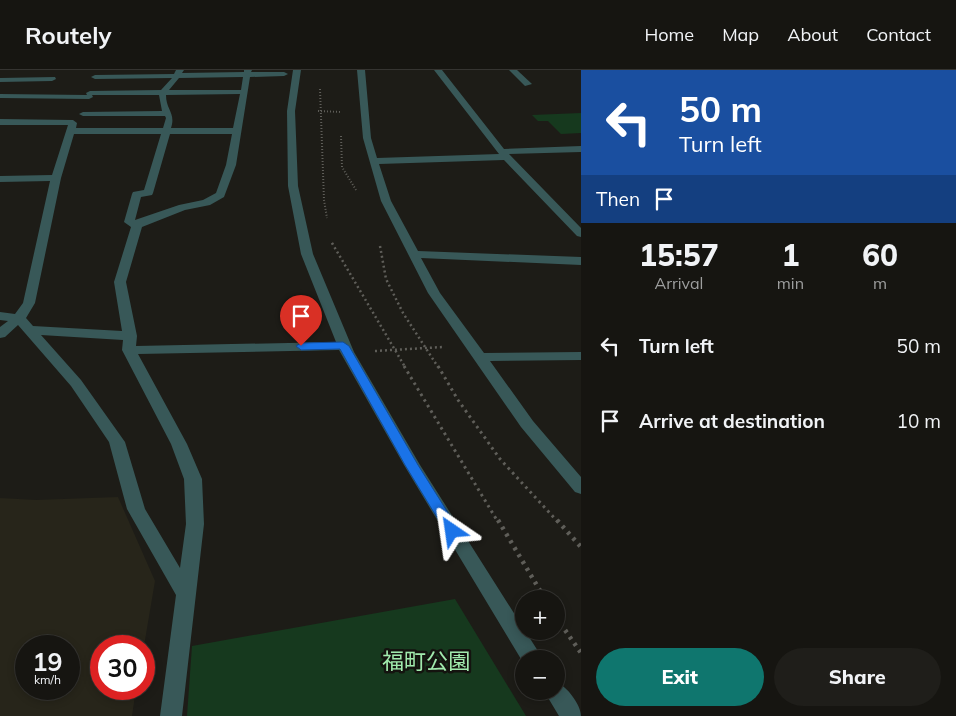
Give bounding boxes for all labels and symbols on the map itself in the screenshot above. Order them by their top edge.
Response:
pin [280,295,322,346]
position arrow [425,504,477,556]
speed limit sign: 30 [90,635,155,700]
park label: 福町公園 [382,647,470,675]

